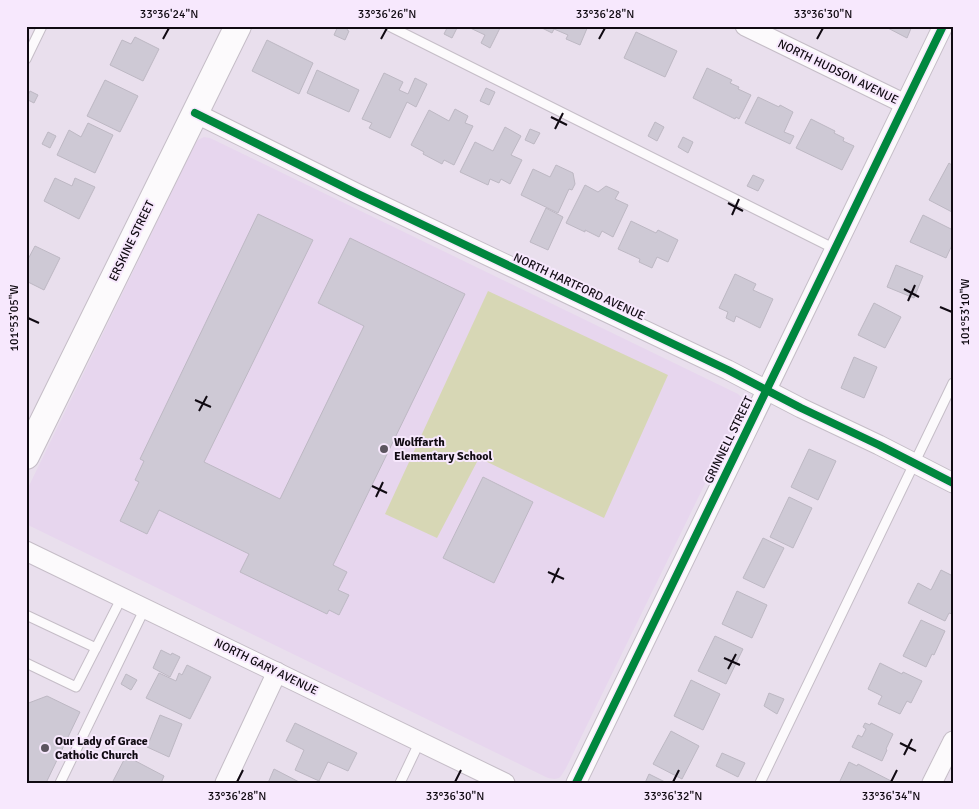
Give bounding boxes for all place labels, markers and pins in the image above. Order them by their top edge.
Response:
place label: Wolffarth Elementary School [394,435,493,464]
marker: Wolffarth Elementary School [378,443,390,455]
place label: Our Lady of Grace Catholic Church [55,734,148,763]
marker: Our Lady of Grace Catholic Church [39,742,51,754]

